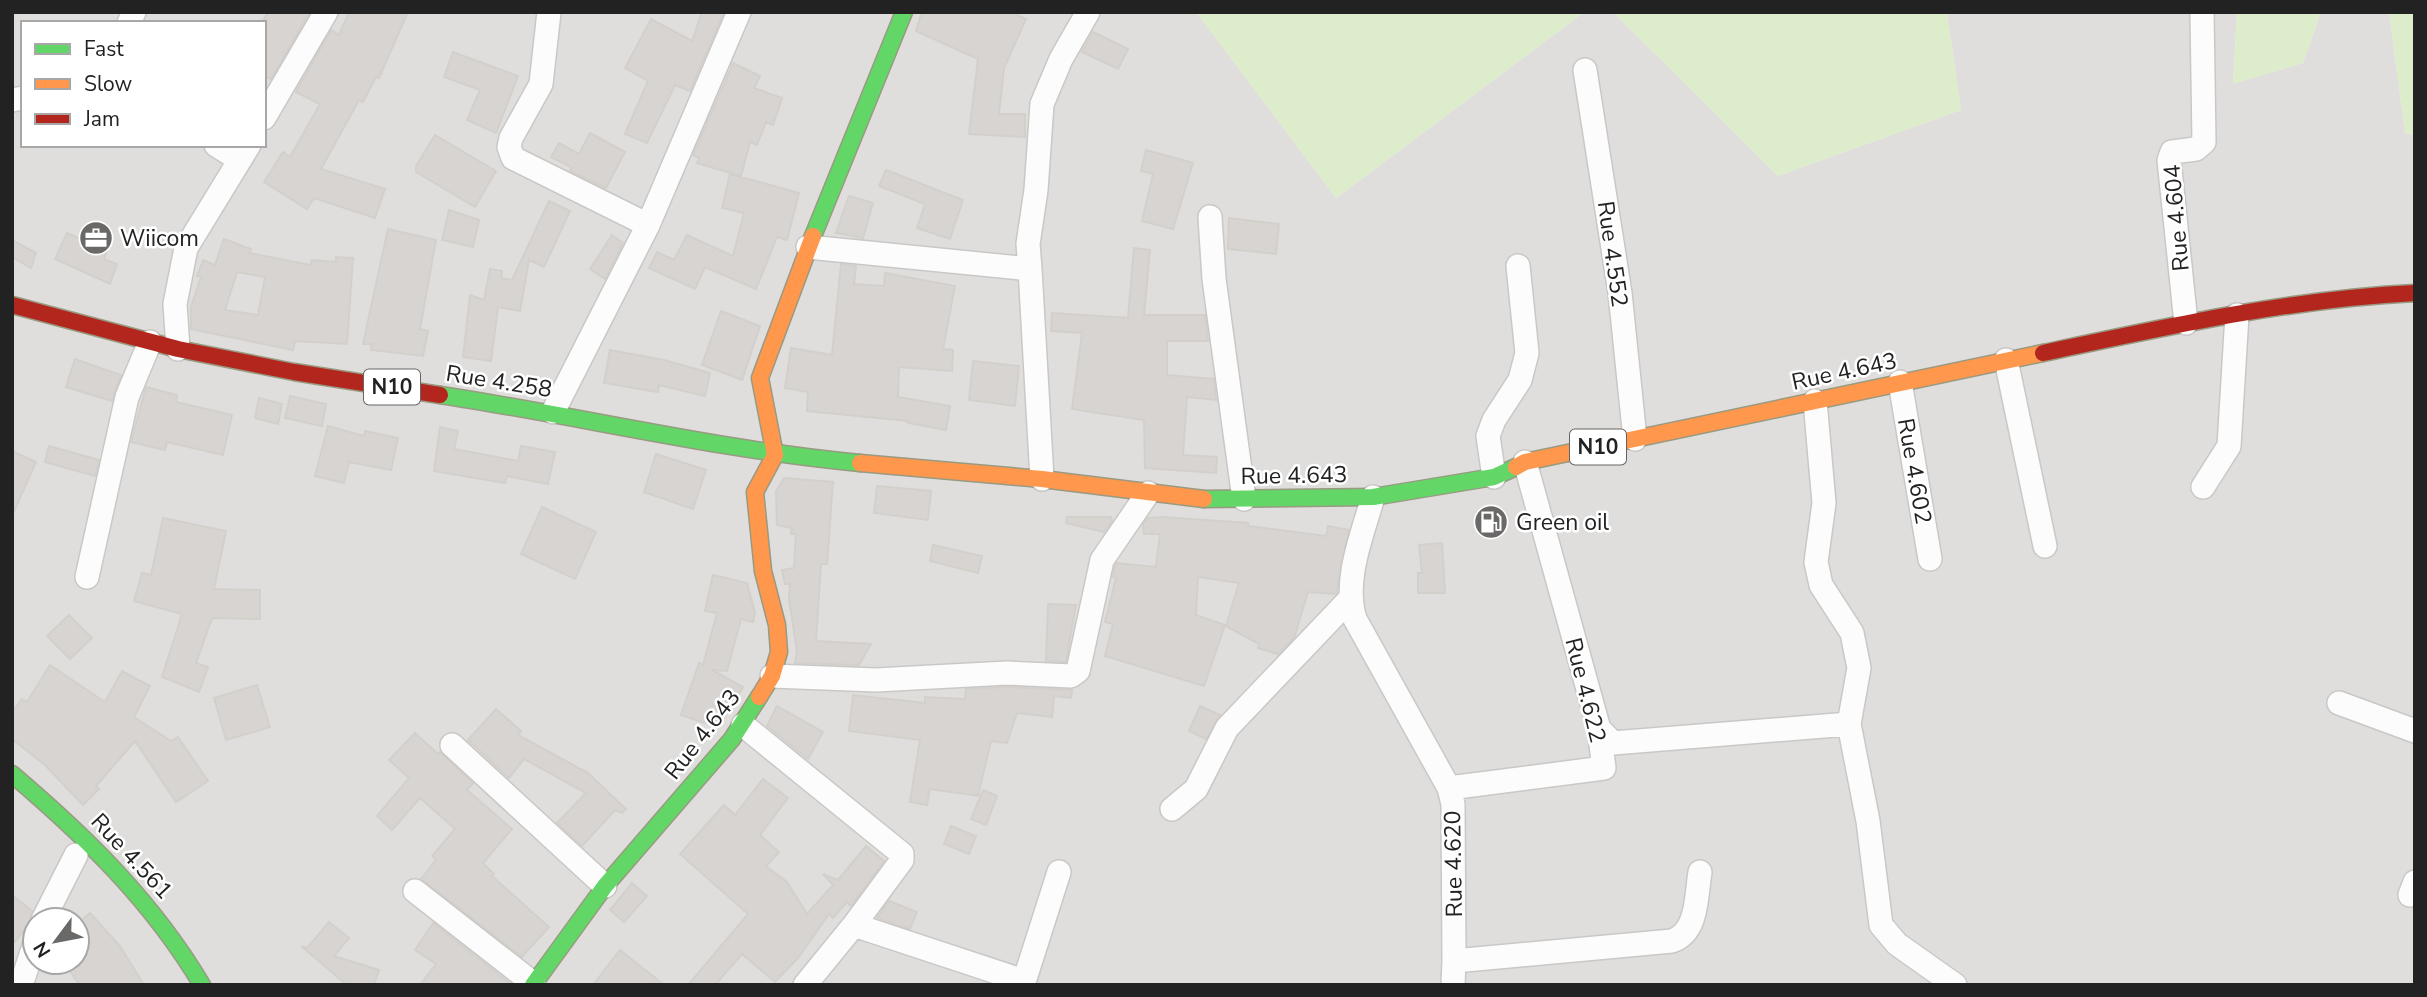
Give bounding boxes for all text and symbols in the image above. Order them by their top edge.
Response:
legend [21,21,266,147]
text: Fast [84,35,124,63]
text: Slow [84,70,133,98]
text: Jam [83,105,120,133]
street label: Rue 4.604 [2156,163,2197,273]
street label: Rue 4.552 [1590,199,1635,309]
office icon: Wiicom [77,219,115,257]
place label: Wiicom [120,223,199,254]
street label: Rue 4.643 [1789,345,1900,398]
street label: Rue 4.258 [444,358,554,405]
road number: N10 [364,370,420,404]
street label: Rue 4.602 [1890,416,1939,526]
road number: N10 [1570,430,1626,464]
street label: Rue 4.643 [1240,459,1348,492]
fuel station icon: Green oil [1472,503,1510,541]
place label: Green oil [1516,507,1609,538]
street label: Rue 4.622 [1558,635,1613,746]
street label: Rue 4.643 [657,683,748,786]
street label: Rue 4.561 [84,807,179,906]
street label: Rue 4.620 [1437,810,1470,918]
north arrow [21,906,91,976]
text: N [28,937,57,962]

